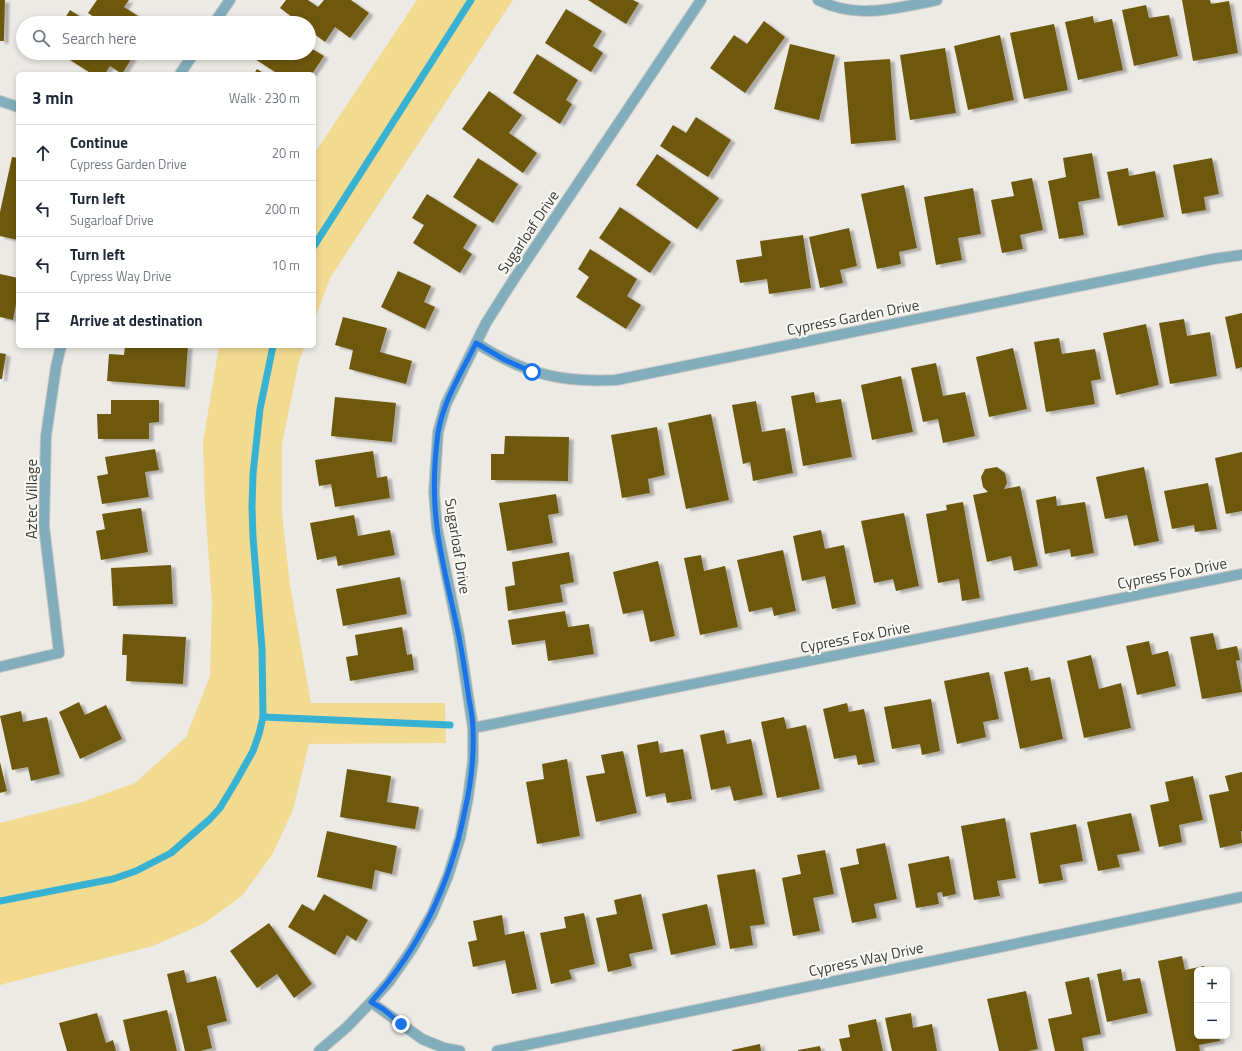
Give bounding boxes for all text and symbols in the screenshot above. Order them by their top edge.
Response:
search box [16,16,316,60]
icon: search [30,27,52,49]
text: Search here [62,27,136,50]
text: 3 min [32,85,73,111]
text: Walk · 230 m [229,88,300,108]
text: Continue [70,131,128,154]
icon: ahead [32,142,54,164]
text: 20 m [272,143,300,163]
text: Cypress Garden Drive [70,154,186,174]
street label: Sugarloaf Drive [491,186,565,278]
text: Turn left [70,187,125,210]
icon: left [32,198,54,220]
text: 200 m [264,199,300,219]
text: Sugarloaf Drive [70,210,154,230]
text: Turn left [70,243,125,266]
icon: left [32,254,54,276]
text: 10 m [272,255,300,275]
text: Cypress Way Drive [70,266,171,286]
street label: Cypress Garden Drive [785,293,921,341]
text: Arrive at destination [70,309,203,332]
icon: arrive [32,310,54,332]
route start [523,363,541,381]
street label: Aztec Village [20,459,43,539]
street label: Sugarloaf Drive [439,497,477,595]
street label: Cypress Fox Drive [1115,551,1229,595]
street label: Cypress Fox Drive [798,615,912,659]
street label: Cypress Way Drive [806,936,926,982]
map controls [1194,967,1230,1039]
button: + [1194,967,1230,1003]
button: − [1194,1003,1230,1039]
route end [392,1015,410,1033]

